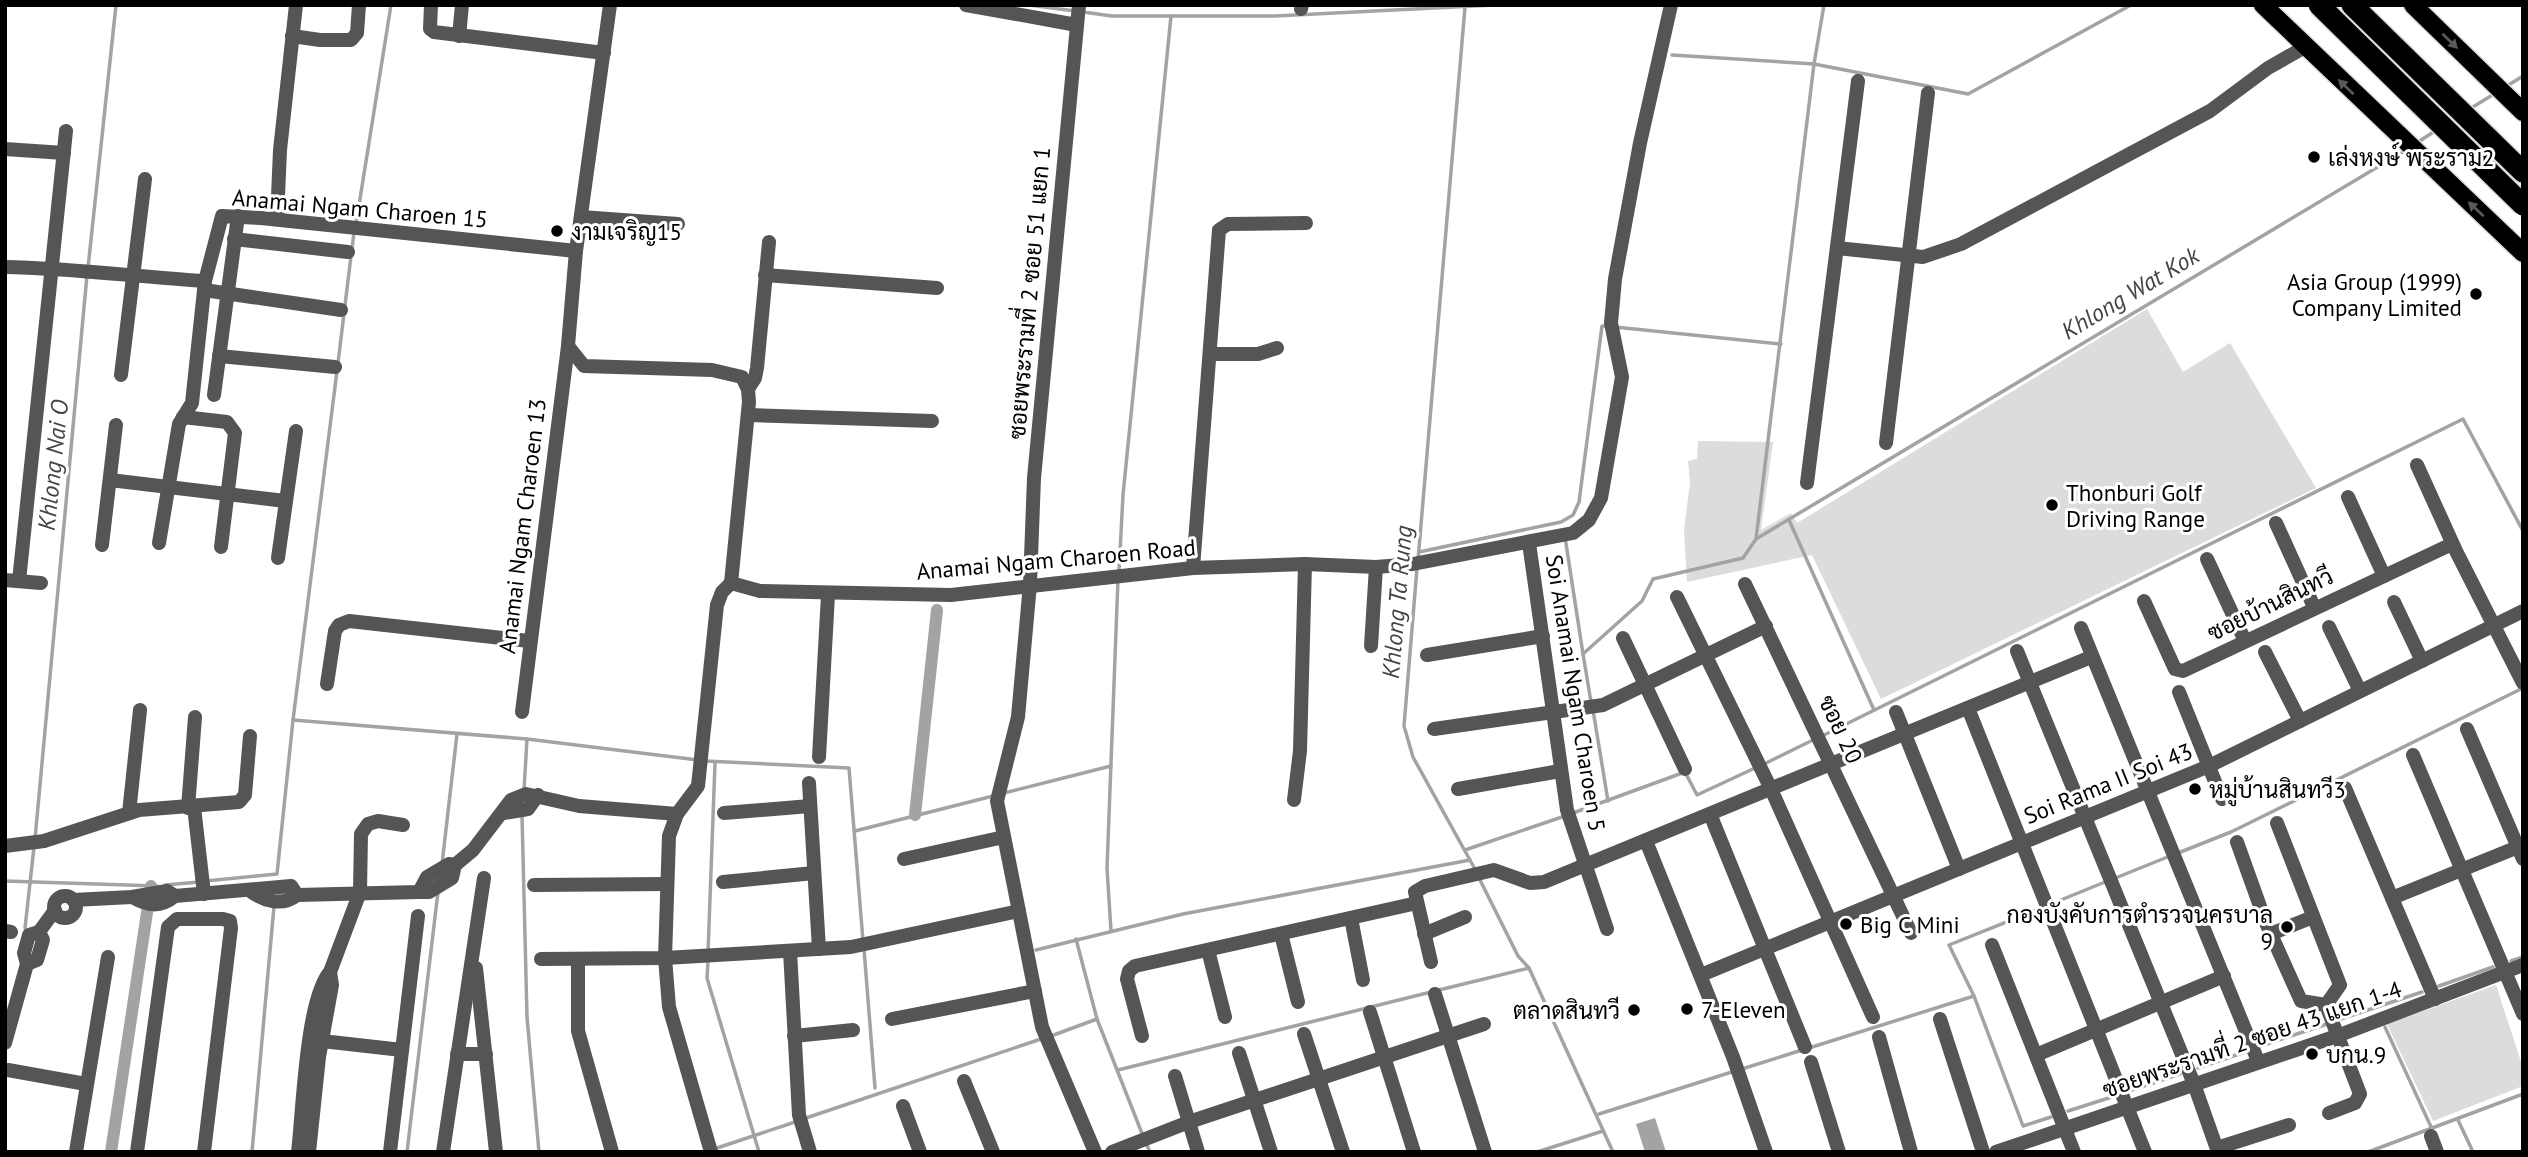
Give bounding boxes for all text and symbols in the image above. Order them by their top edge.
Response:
one-way arrow [2441,33,2458,49]
one-way arrow [2337,78,2354,95]
place label: เล่งหงษ์ พระราม2 [2328,142,2495,172]
street label: ซอยพระรามที่ 2 ซอย 51 แยก 1 [996,145,1056,441]
marker: เล่งหงษ์ พระราม2 [2306,149,2322,165]
street label: Anamai Ngam Charoen 15 [231,182,489,234]
one-way arrow [2468,202,2485,218]
place label: งามเจริญ15 [571,217,682,246]
marker: งามเจริญ15 [549,223,565,239]
water label: Khlong Wat Kok [2055,239,2206,346]
place label: Asia Group (1999) Company Limited [2287,267,2462,322]
marker: Asia Group (1999) Company Limited [2468,286,2484,302]
street label: Anamai Ngam Charoen 13 [492,397,552,655]
water label: Khlong Nai O [31,398,75,532]
place label: Thonburi Golf Driving Range [2066,478,2205,533]
marker: Thonburi Golf Driving Range [2044,497,2060,513]
water label: Khlong Ta Rung [1375,524,1419,680]
street label: Anamai Ngam Charoen Road [915,532,1197,586]
street label: Soi Anamai Ngam Charoen 5 [1540,552,1612,834]
street label: ซอยบ้านสินทวี [2202,561,2338,647]
street label: ซอย 20 [1813,690,1869,768]
street label: Soi Rama II Soi 43 [2019,736,2197,830]
place label: หมู่บ้านสินทวี3 [2209,775,2346,807]
marker: หมู่บ้านสินทวี3 [2187,781,2203,797]
place label: กองบังคับการตำรวจนครบาล 9 [2006,900,2273,955]
place label: Big C Mini [1860,910,1960,939]
marker: Big C Mini [1838,916,1854,932]
marker: กองบังคับการตำรวจนครบาล 9 [2279,919,2295,935]
street label: ซอยพระรามที่ 2 ซอย 43 แยก 1-4 [2097,968,2406,1104]
place label: 7-Eleven [1701,995,1786,1024]
place label: ตลาดสินทวี [1513,996,1620,1025]
marker: 7-Eleven [1679,1001,1695,1017]
marker: ตลาดสินทวี [1626,1002,1642,1018]
place label: บกน.9 [2326,1040,2386,1069]
marker: บกน.9 [2304,1046,2320,1062]

